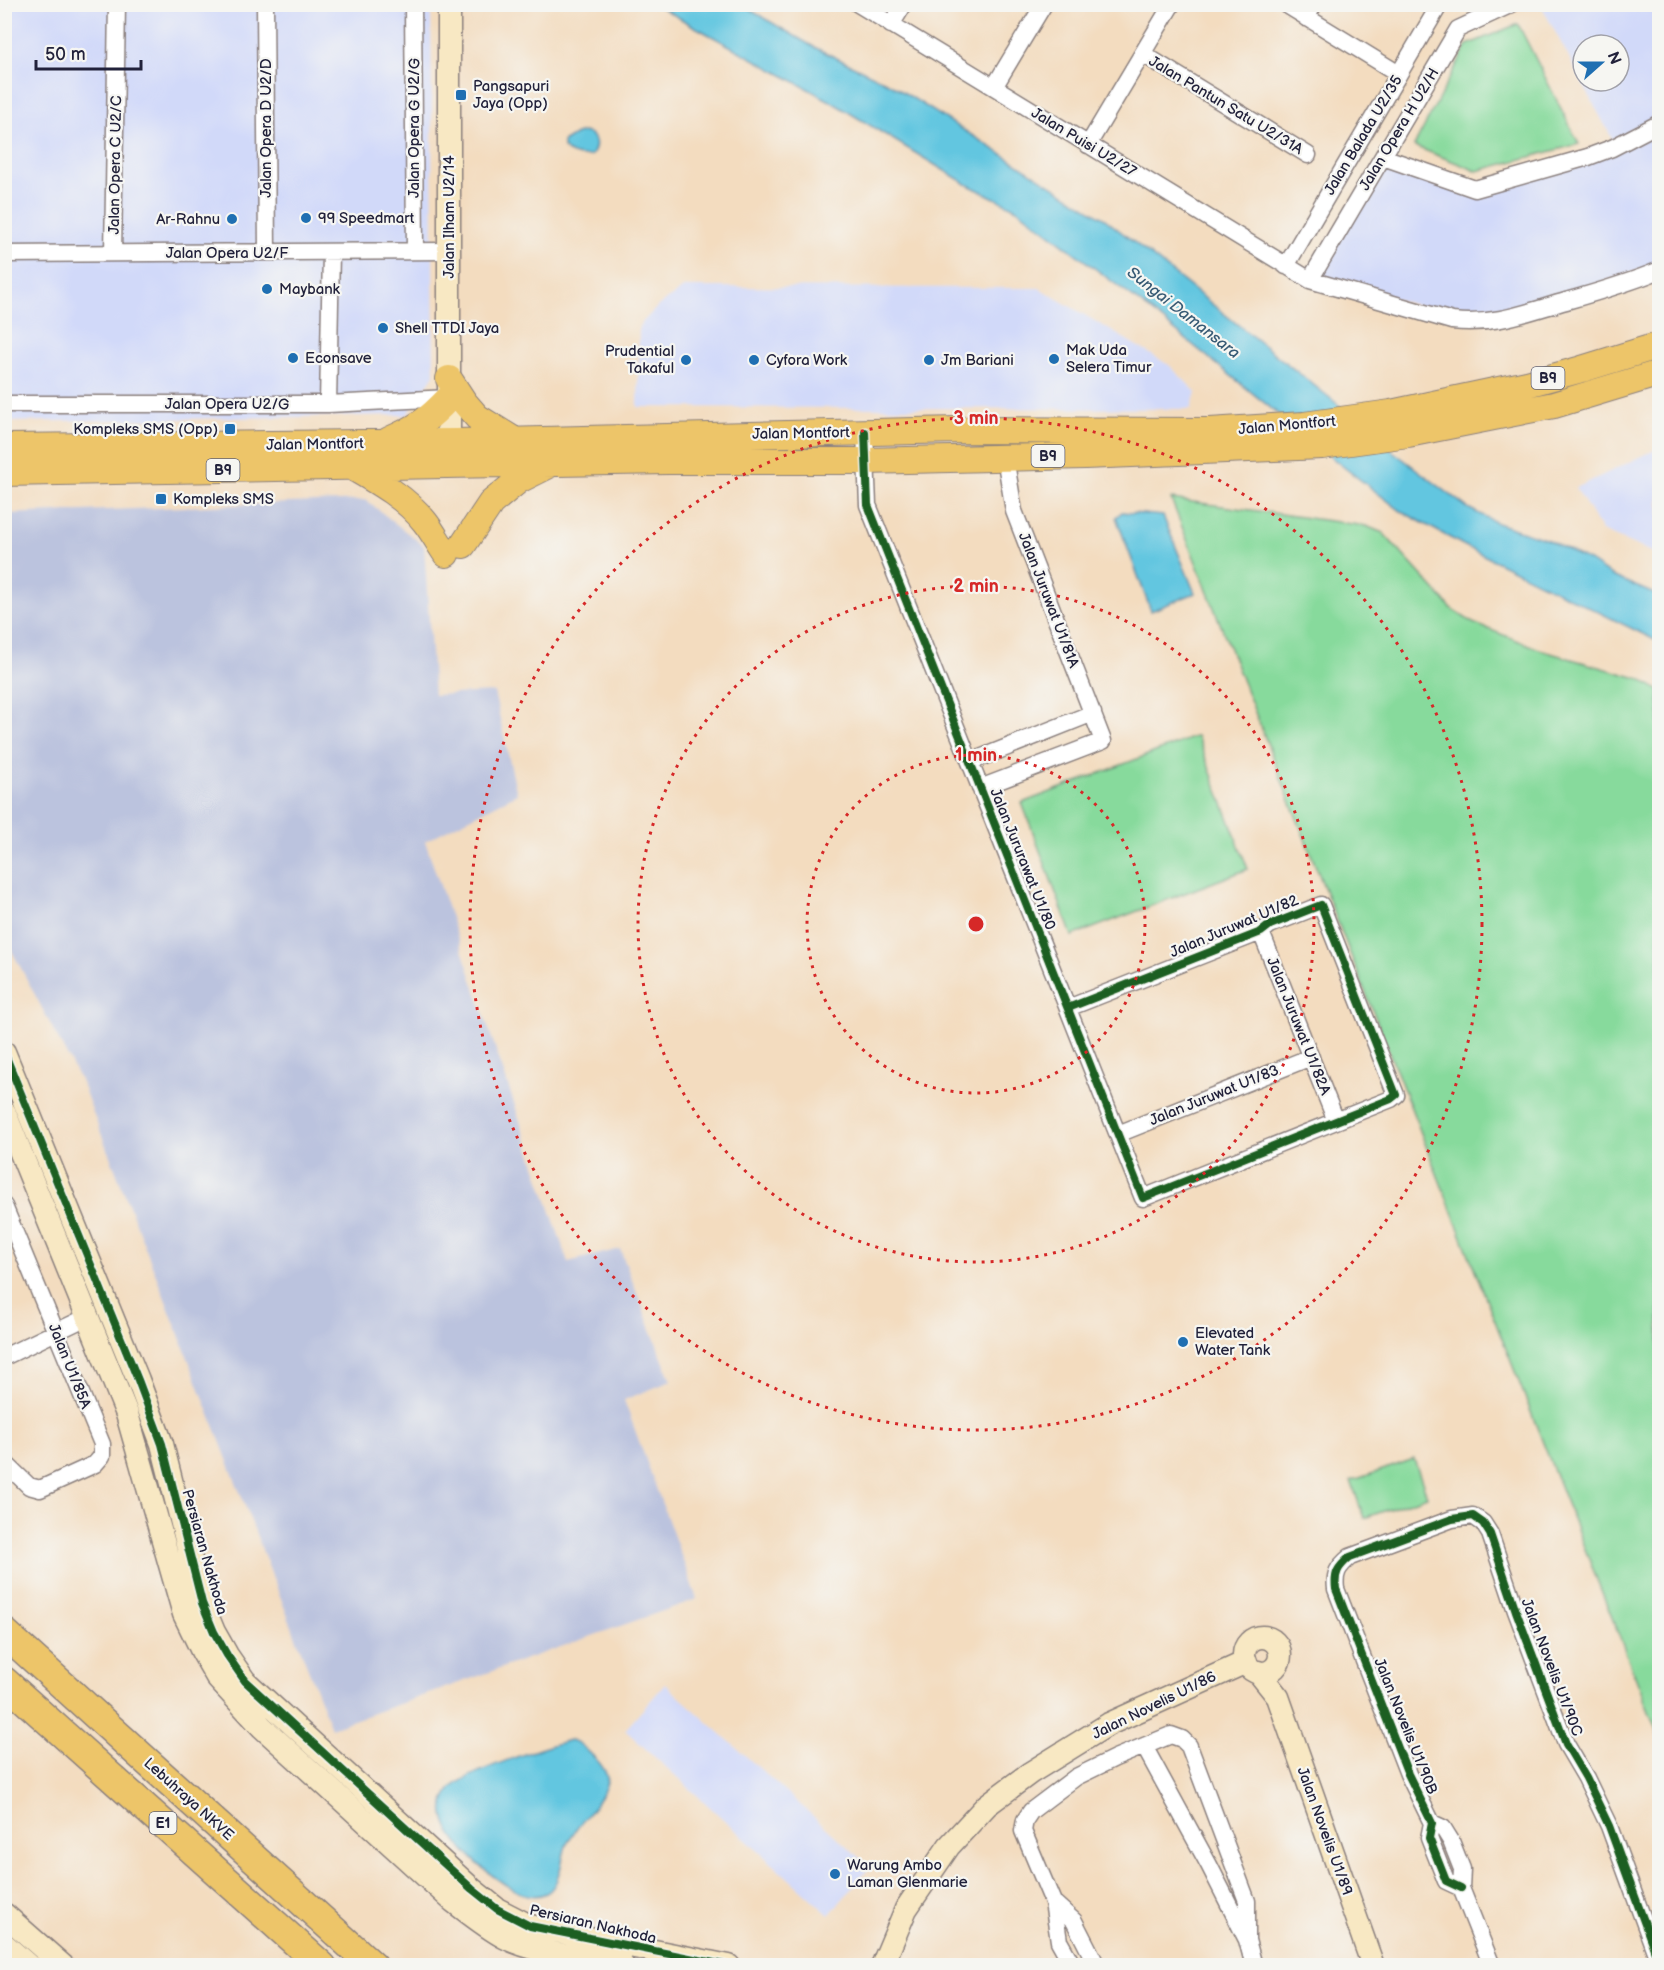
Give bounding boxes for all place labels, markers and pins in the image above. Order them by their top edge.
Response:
place label: Pangsapuri Jaya (Opp) [473,77,549,113]
marker: Pangsapuri Jaya (Opp) [454,88,468,102]
place label: 99 Speedmart [318,209,415,228]
place label: Ar-Rahnu [156,210,220,229]
marker: 99 Speedmart [299,211,313,225]
marker: Ar-Rahnu [225,212,239,226]
place label: Maybank [279,280,341,299]
marker: Maybank [260,282,274,296]
place label: Shell TTDI Jaya [395,319,499,338]
marker: Shell TTDI Jaya [376,321,390,335]
place label: Mak Uda Selera Timur [1066,341,1152,377]
place label: Prudential Takaful [605,342,674,378]
place label: Econsave [305,349,372,368]
marker: Econsave [286,351,300,365]
place label: Cyfora Work [766,351,848,370]
place label: Jm Bariani [941,351,1014,370]
marker: Mak Uda Selera Timur [1047,352,1061,366]
marker: Prudential Takaful [679,353,693,367]
marker: Cyfora Work [747,353,761,367]
marker: Jm Bariani [922,353,936,367]
place label: Kompleks SMS (Opp) [73,420,218,439]
marker: Kompleks SMS (Opp) [223,422,237,436]
place label: Kompleks SMS [173,490,274,509]
marker: Kompleks SMS [154,492,168,506]
centre of rings [966,914,986,934]
place label: Elevated Water Tank [1195,1324,1271,1360]
marker: Elevated Water Tank [1176,1335,1190,1349]
place label: Warung Ambo Laman Glenmarie [847,1856,968,1892]
marker: Warung Ambo Laman Glenmarie [828,1867,842,1881]

